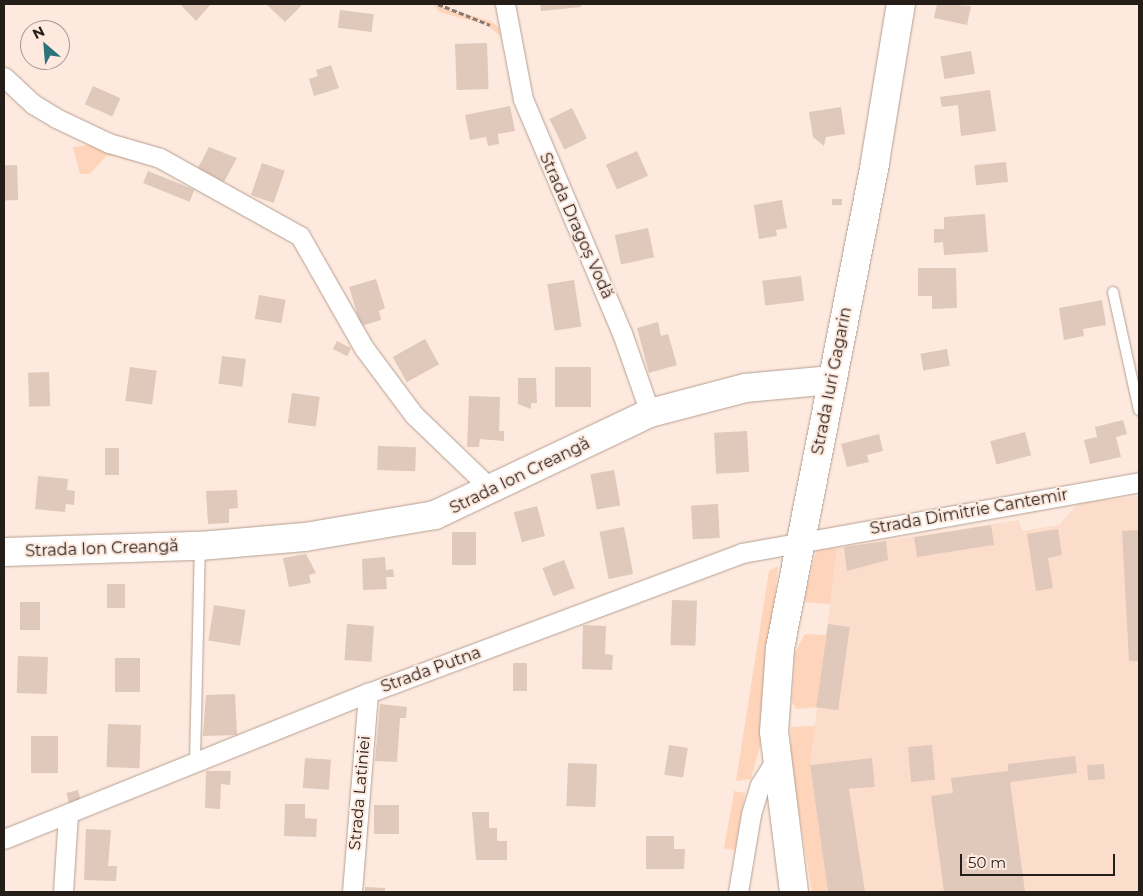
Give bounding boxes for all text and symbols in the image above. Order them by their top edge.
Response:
north arrow [20,20,70,70]
text: N [30,22,48,43]
street label: Strada Dragoș Vodă [535,150,617,302]
street label: Strada Iuri Gagarin [808,306,856,456]
street label: Strada Ion Creangă [447,434,593,518]
street label: Strada Dimitrie Cantemir [869,485,1069,539]
street label: Strada Ion Creangă [25,537,179,561]
street label: Strada Putna [378,643,484,697]
street label: Strada Latiniei [345,735,375,851]
scale bar [963,844,1118,876]
text: 50 m [968,853,1006,872]

